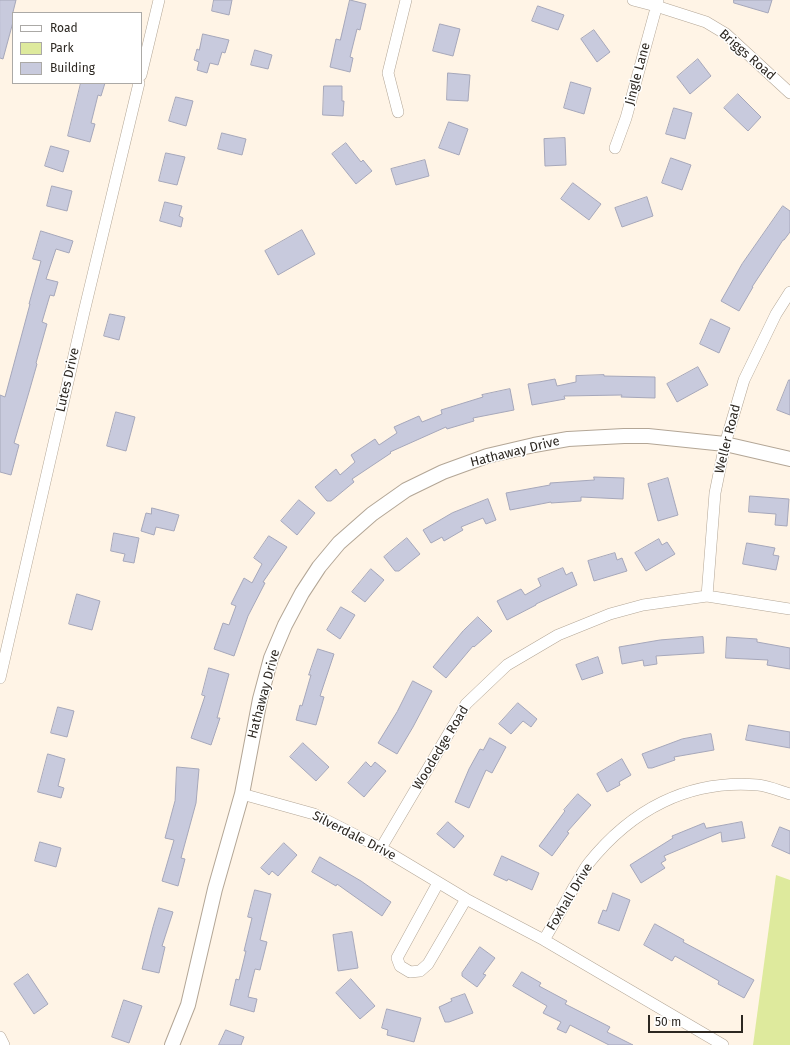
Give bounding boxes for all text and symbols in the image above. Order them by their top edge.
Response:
legend [12,12,142,84]
text: Road [50,21,78,35]
street label: Briggs Road [716,26,778,84]
text: Park [50,41,74,55]
street label: Jingle Lane [622,41,654,107]
text: Building [50,61,95,75]
street label: Lutes Drive [53,346,83,414]
street label: Weller Road [712,403,744,475]
street label: Hathaway Drive [469,433,561,471]
street label: Hathaway Drive [245,648,283,740]
street label: Woodedge Road [410,703,472,793]
street label: Silverdale Drive [309,808,399,864]
street label: Foxhall Drive [544,860,596,934]
scale bar [650,1007,745,1033]
text: 50 m [655,1015,681,1029]

